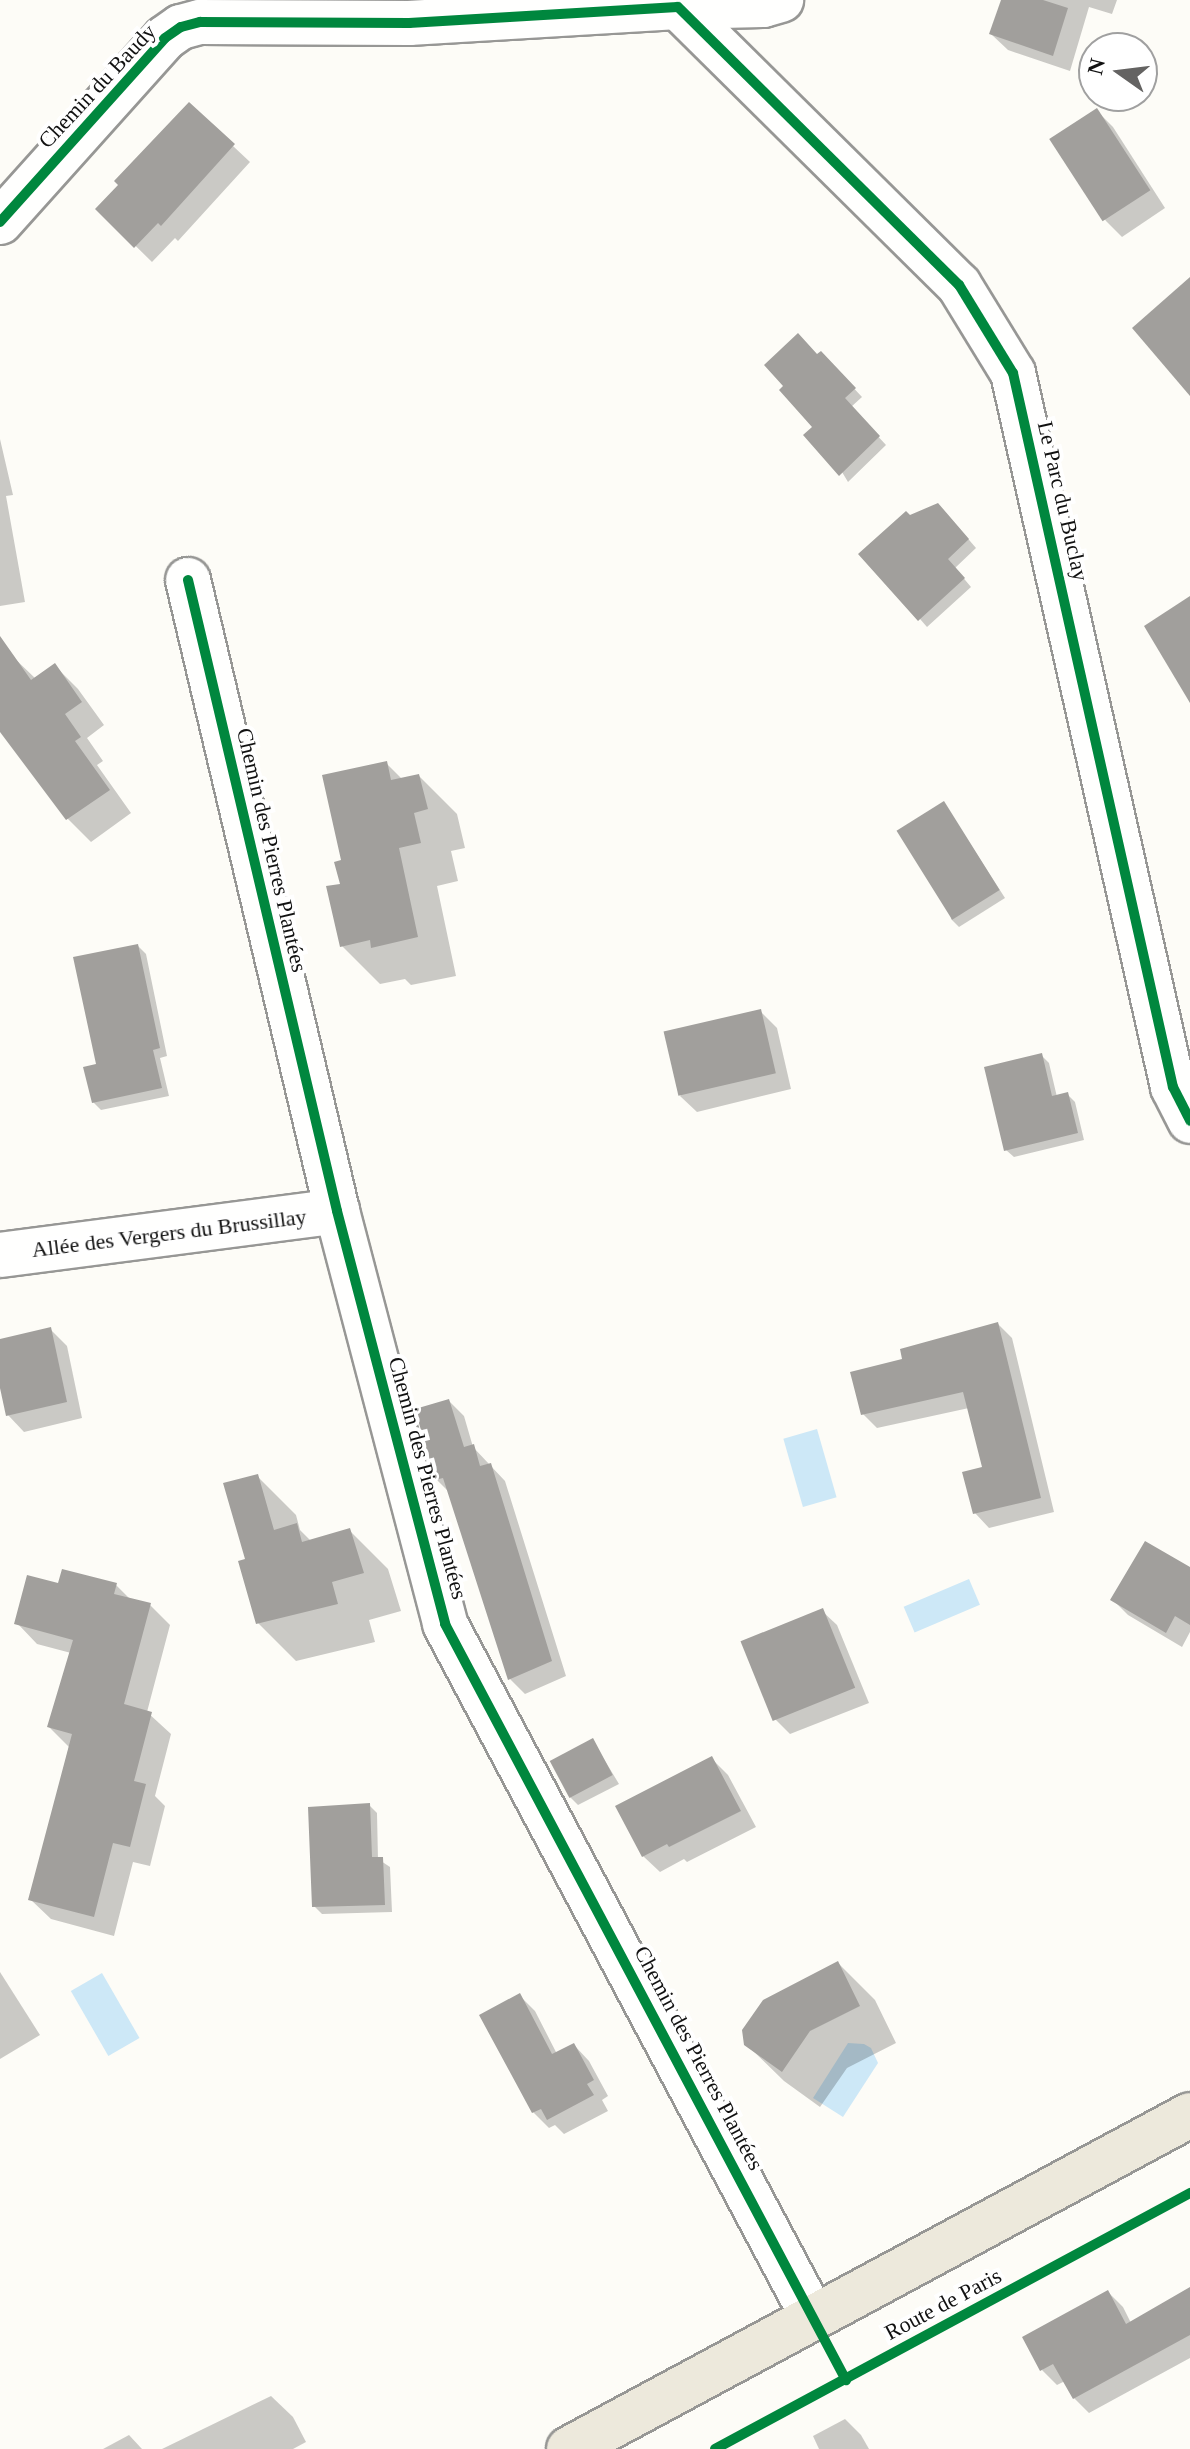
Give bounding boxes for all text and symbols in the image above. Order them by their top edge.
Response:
street label: Chemin du Baudy [33,18,161,154]
north arrow [1078,32,1158,112]
text: N [1082,56,1110,77]
street label: Le Parc du Buclay [1032,419,1094,583]
street label: Chemin des Pierres Plantées [231,725,313,975]
street label: Allée des Vergers du Brussillay [30,1203,308,1263]
street label: Chemin des Pierres Plantées [383,1354,473,1602]
street label: Chemin des Pierres Plantées [629,1941,769,2175]
street label: Route de Paris [880,2262,1006,2346]

